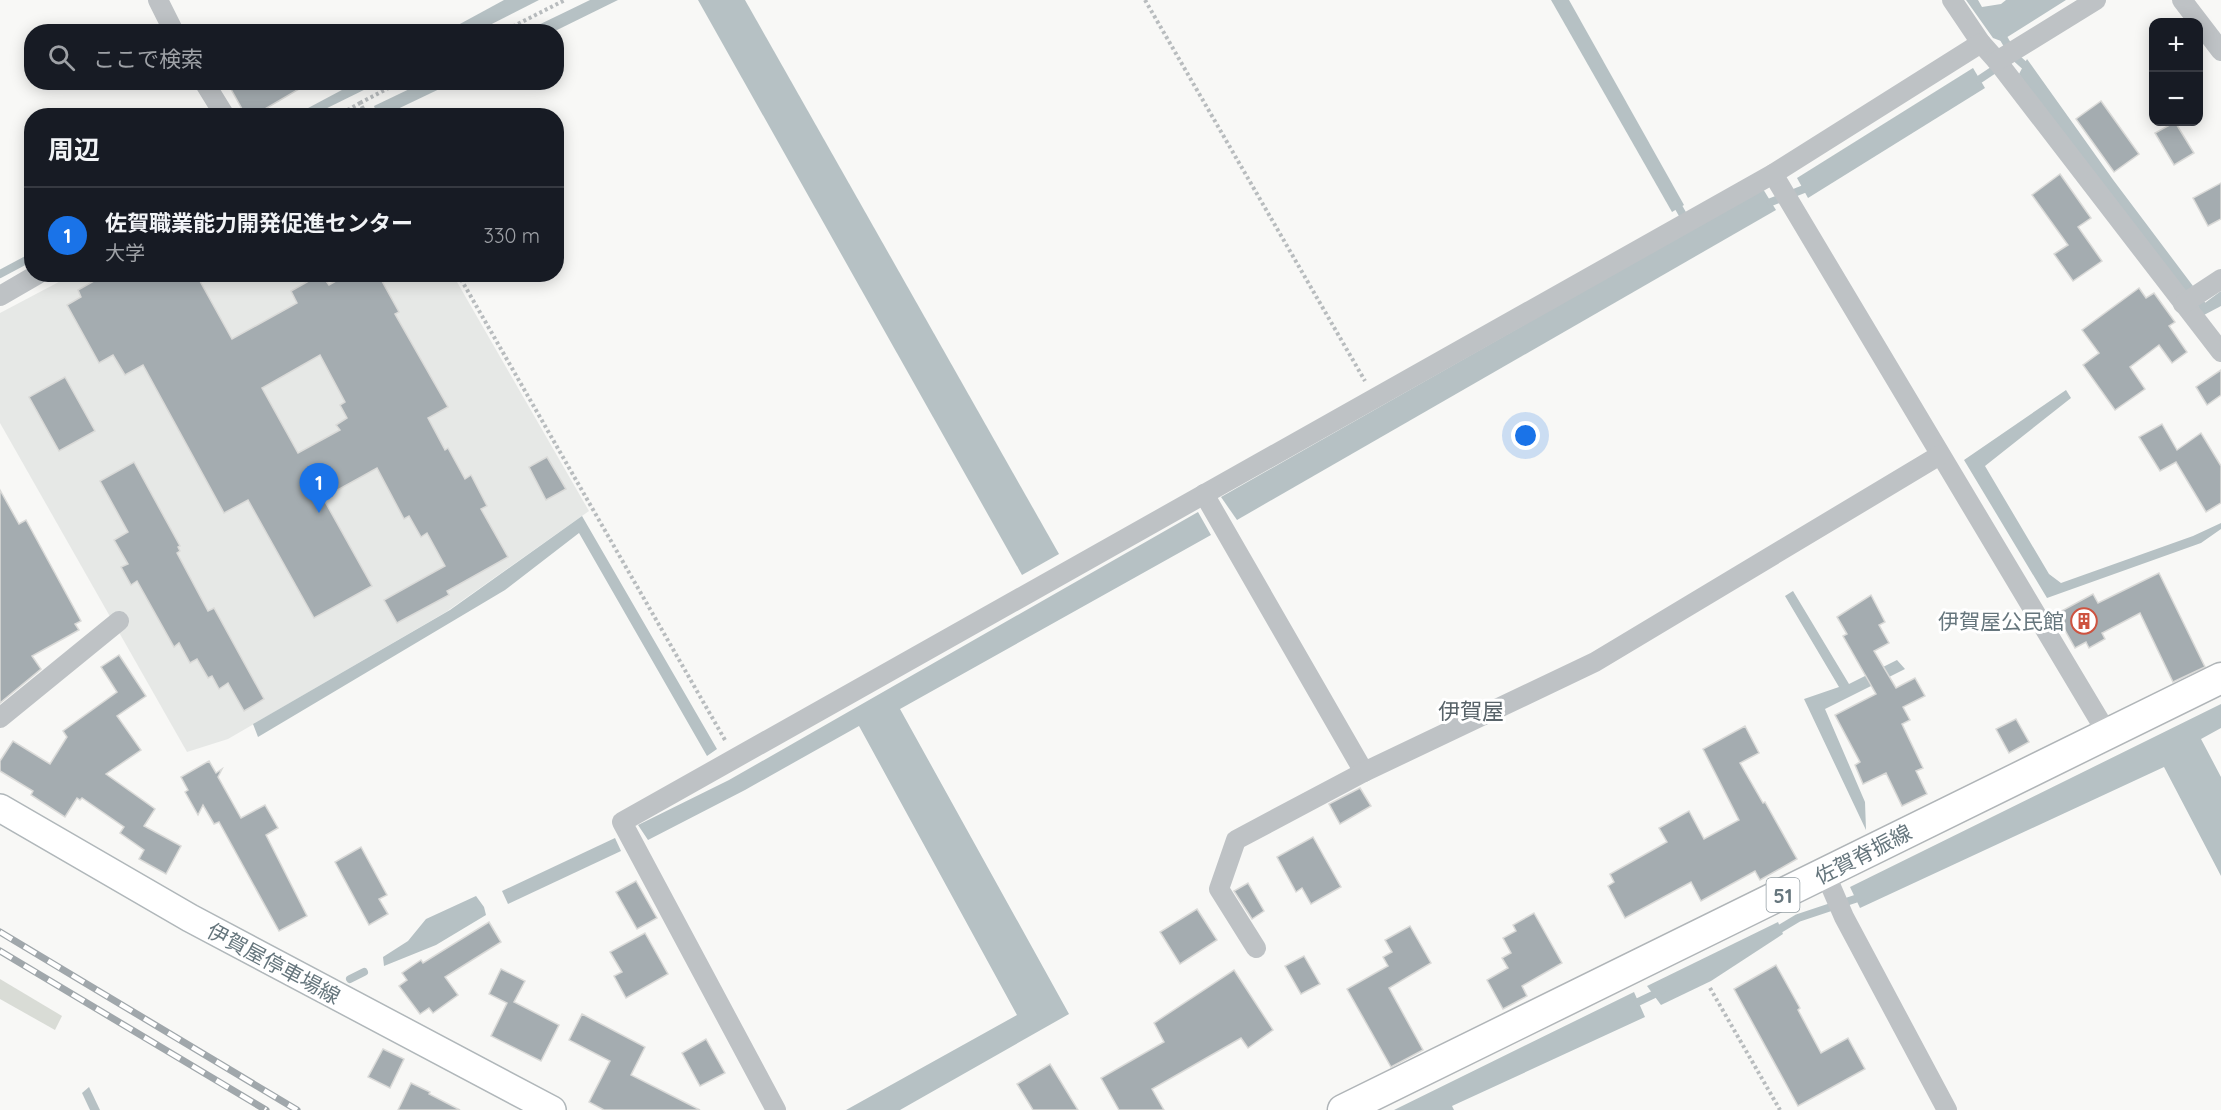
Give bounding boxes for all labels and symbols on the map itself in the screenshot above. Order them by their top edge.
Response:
your location [1511,421,1540,450]
pin: 1 [300,464,338,513]
building icon: 伊賀屋公民館 [2069,606,2099,636]
place label: 伊賀屋公民館 [1938,608,2064,634]
district label: 伊賀屋 [1438,697,1504,725]
street label: 佐賀脊振線 [1810,819,1916,889]
road number: 51 [1766,878,1800,912]
street label: 伊賀屋停車場線 [203,917,345,1009]

